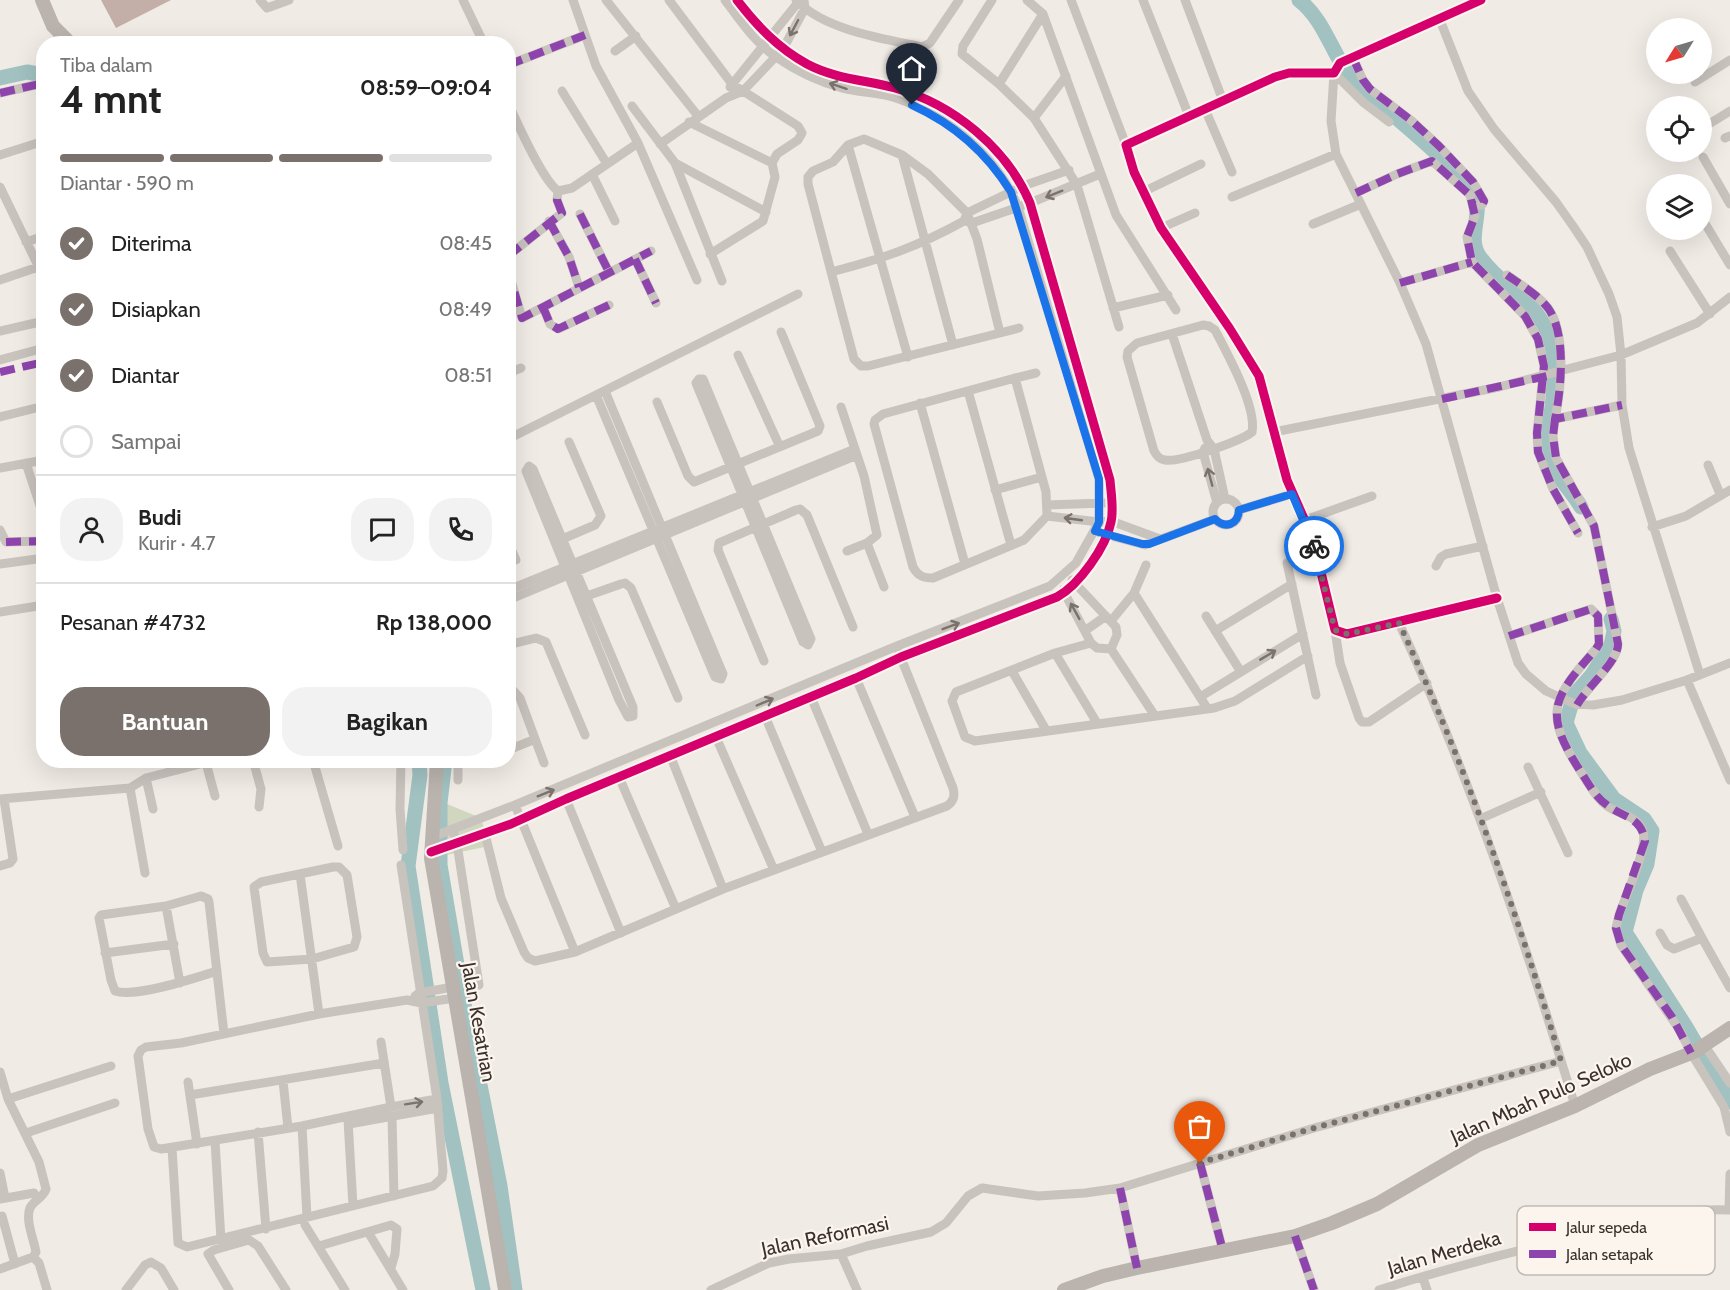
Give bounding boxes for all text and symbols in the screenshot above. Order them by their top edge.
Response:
north arrow [1646,18,1712,84]
map controls [1646,18,1712,240]
one-way arrow [788,19,799,37]
pin [886,43,937,105]
icon: home [895,52,928,85]
text: Tiba dalam [60,53,152,77]
text: 08:59–09:04 [360,74,492,101]
text: 4 mnt [60,75,162,123]
one-way arrow [829,80,848,91]
button: locate [1646,96,1712,162]
text: Diantar · 590 m [60,171,194,195]
button: layers [1646,174,1712,240]
one-way arrow [1045,189,1063,200]
icon: check [60,227,93,260]
text: Diterima [111,230,192,257]
text: 08:45 [439,231,492,255]
icon: check [60,293,93,326]
text: Disiapkan [111,296,201,323]
text: 08:49 [439,297,492,321]
icon: check [60,359,93,392]
text: Diantar [111,362,179,389]
text: 08:51 [444,363,492,387]
text: Sampai [111,428,181,455]
one-way arrow [1204,468,1215,487]
button: person [60,498,123,561]
button: chat [351,498,414,561]
button: phone [429,498,492,561]
text: Budi [138,504,182,531]
one-way arrow [1064,514,1083,525]
courier [1284,516,1344,576]
icon: bike [1298,530,1331,563]
text: Kurir · 4.7 [138,531,215,555]
one-way arrow [1069,603,1080,621]
text: Pesanan #4732 [60,609,206,636]
text: Rp 138,000 [376,609,492,636]
one-way arrow [942,620,960,631]
one-way arrow [1259,649,1276,661]
button: Bantuan [60,687,270,756]
button: Bagikan [282,687,492,756]
one-way arrow [755,696,774,707]
one-way arrow [536,787,555,798]
street label: Jalan Kesatrian [456,959,501,1084]
street label: Jalan Mbah Pulo Seloko [1446,1047,1635,1149]
one-way arrow [404,1097,423,1108]
pin [1174,1101,1225,1163]
icon: bag [1183,1110,1216,1143]
legend [1517,1206,1715,1275]
street label: Jalan Reformasi [758,1211,891,1261]
text: Jalur sepeda [1565,1218,1647,1237]
street label: Jalan Merdeka [1384,1225,1504,1281]
text: Jalan setapak [1565,1245,1654,1264]

